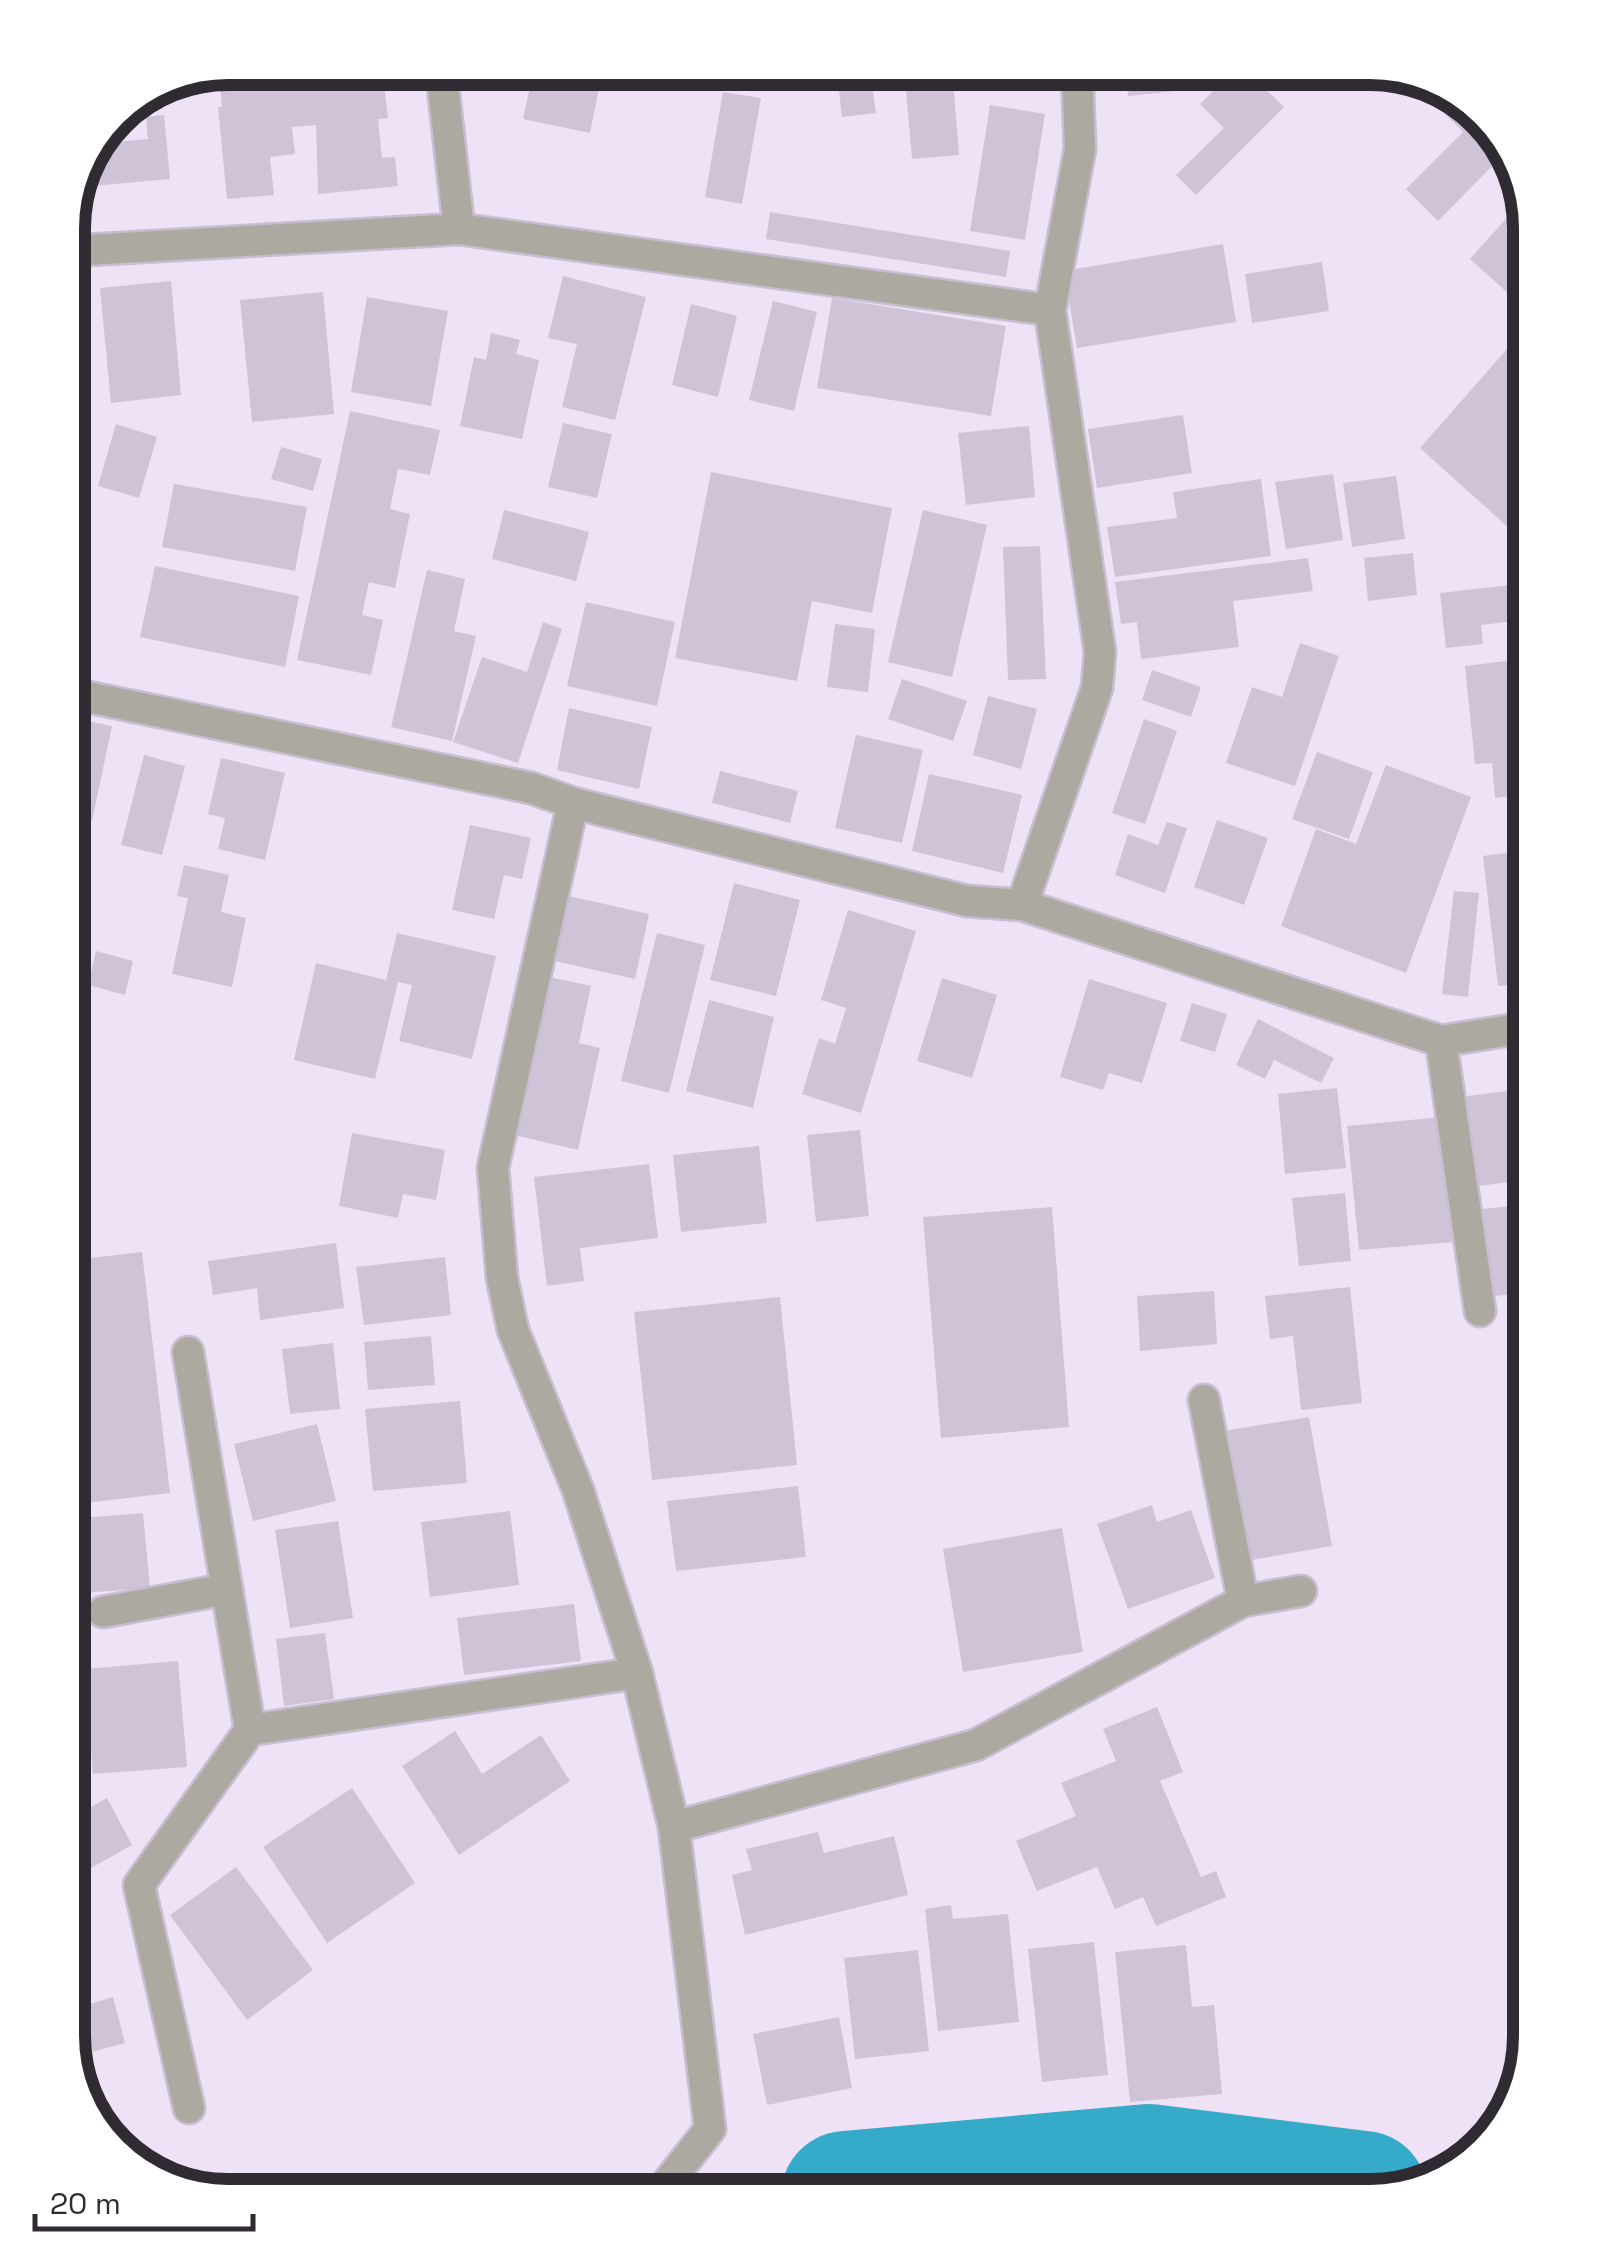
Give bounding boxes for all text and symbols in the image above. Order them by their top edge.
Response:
scale bar [35,2169,252,2231]
text: 20 m [50,2184,121,2223]

